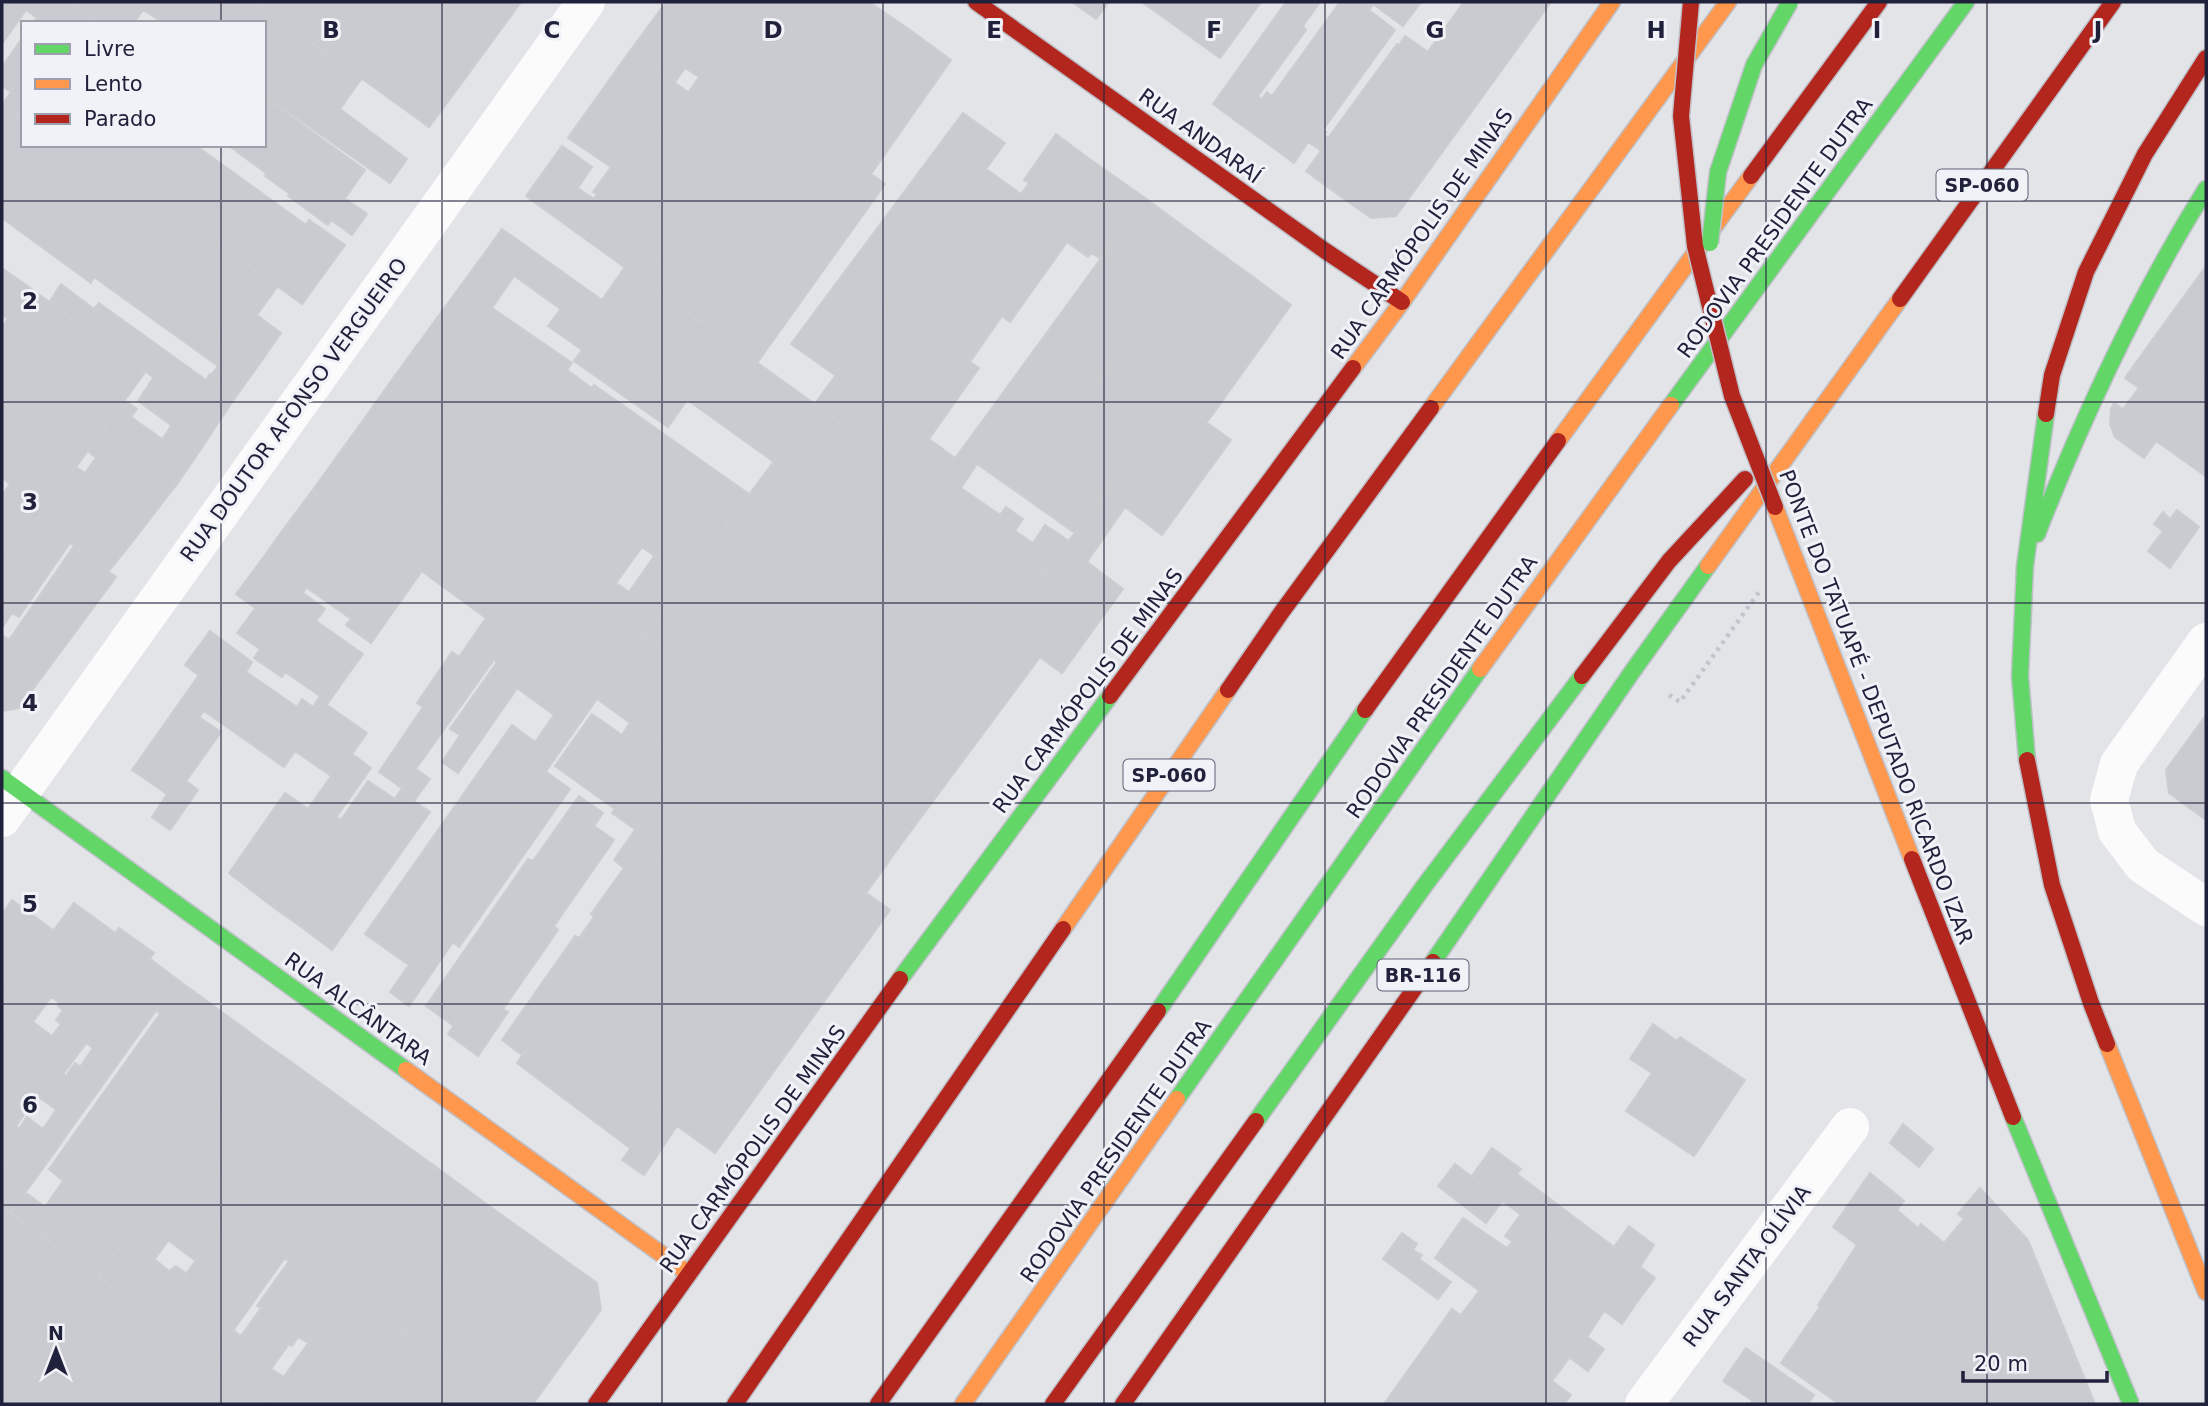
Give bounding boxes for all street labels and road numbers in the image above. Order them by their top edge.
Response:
street label: RUA ANDARAÍ [1134,83,1267,188]
street label: RODOVIA PRESIDENTE DUTRA [1673,93,1878,363]
street label: RUA CARMÓPOLIS DE MINAS [1325,104,1518,364]
road number: SP-060 [1937,169,2028,200]
street label: RUA DOUTOR AFONSO VERGUEIRO [176,254,412,566]
street label: PONTE DO TATUAPÉ - DEPUTADO RICARDO IZAR [1774,466,1979,948]
street label: RODOVIA PRESIDENTE DUTRA [1342,550,1543,823]
street label: RUA CARMÓPOLIS DE MINAS [987,563,1188,818]
road number: SP-060 [1124,760,1214,790]
street label: RUA ALCÂNTARA [280,947,437,1071]
road number: BR-116 [1378,959,1468,990]
street label: RODOVIA PRESIDENTE DUTRA [1016,1014,1217,1287]
street label: RUA CARMÓPOLIS DE MINAS [654,1020,851,1277]
street label: RUA SANTA OLÍVIA [1678,1179,1816,1352]

